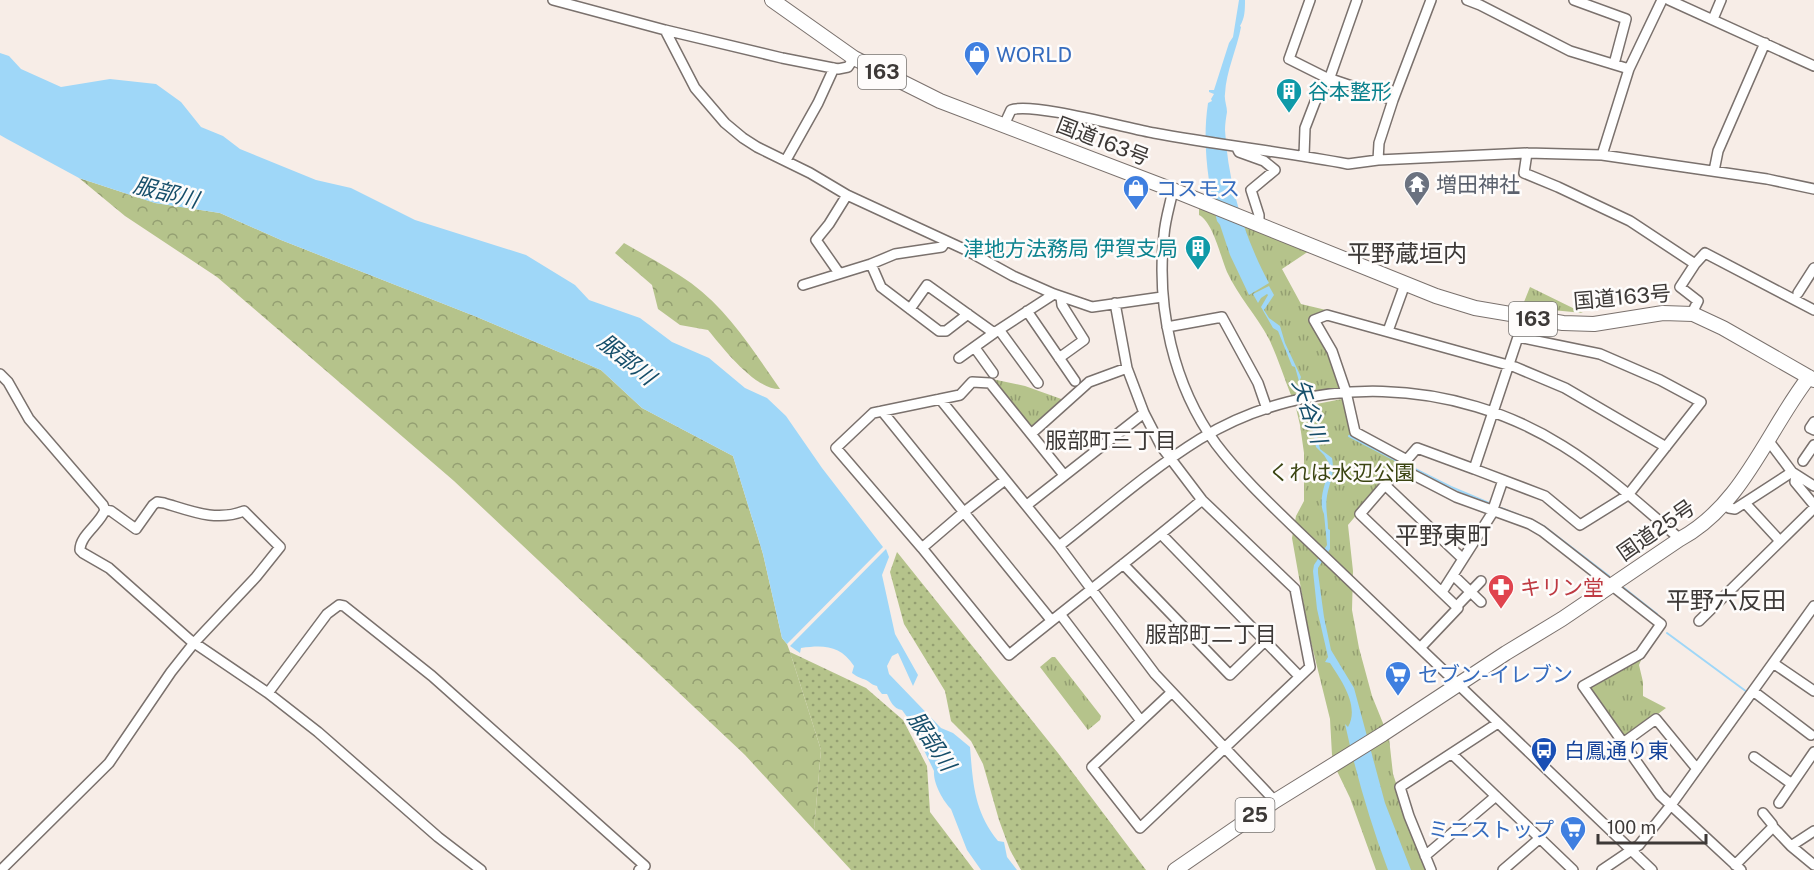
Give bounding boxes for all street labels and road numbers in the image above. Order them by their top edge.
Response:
road number: 163 [858,55,906,89]
street label: 国道163号 [1053,112,1153,170]
street label: 国道163号 [1572,280,1672,314]
road number: 163 [1509,302,1557,336]
street label: 国道25号 [1612,494,1700,566]
road number: 25 [1236,798,1274,832]

